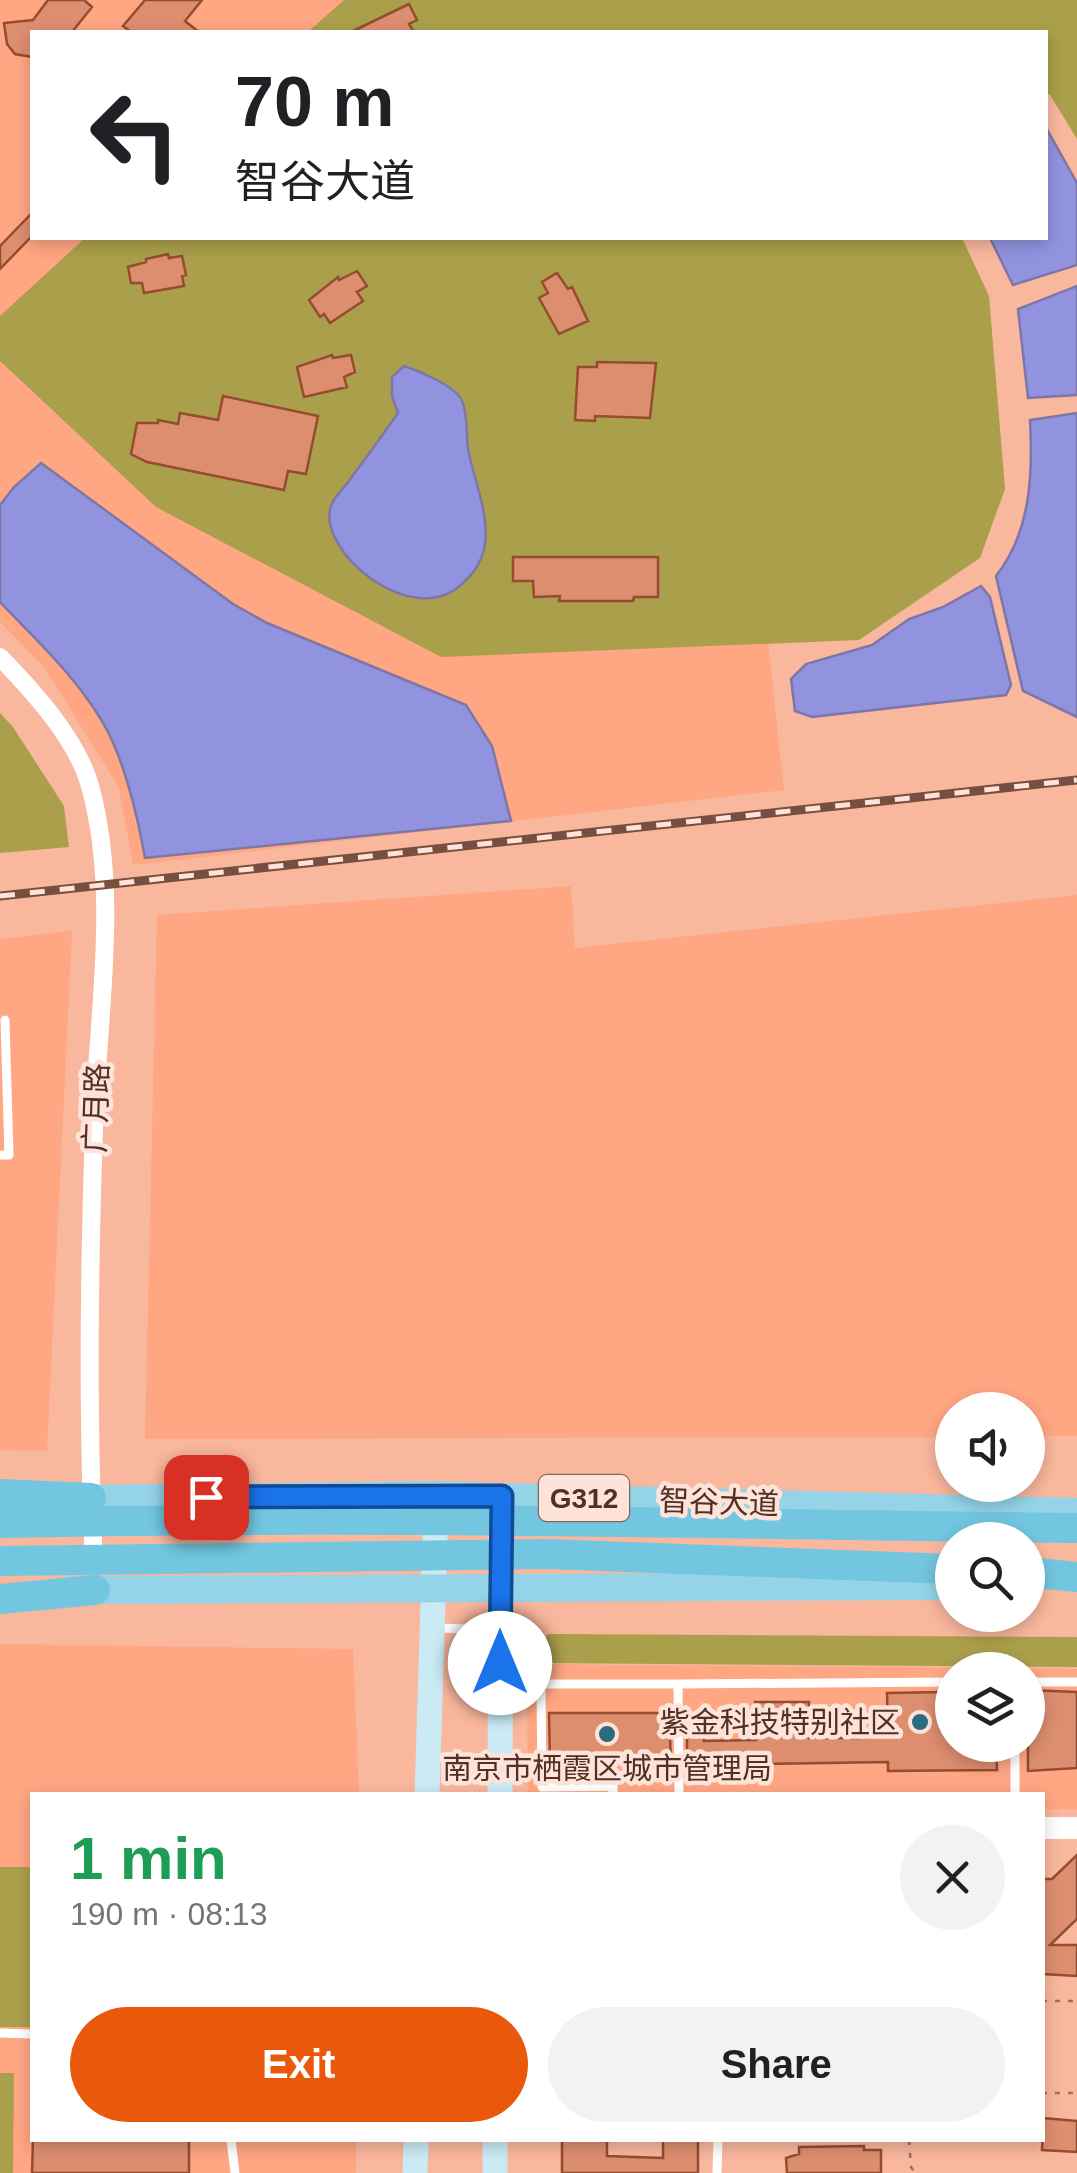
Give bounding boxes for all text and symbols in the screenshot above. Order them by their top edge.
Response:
text: 70 m [235,63,395,141]
icon: left [70,70,200,200]
text: 智谷大道 [235,156,415,207]
street label: 广月路 [78,1062,114,1154]
map controls [935,1392,1045,1762]
button: sound [935,1392,1045,1502]
pin [164,1455,249,1540]
icon: arrive [179,1470,234,1525]
road number: G312 [539,1475,629,1521]
street label: 智谷大道 [658,1483,780,1521]
button: search [935,1522,1045,1632]
position arrow [448,1611,552,1715]
button: layers [935,1652,1045,1762]
place label: 紫金科技特别社区 [660,1706,900,1739]
marker: 紫金科技特别社区 [909,1711,931,1733]
marker: 南京市栖霞区城市管理局 [596,1723,618,1745]
place label: 南京市栖霞区城市管理局 [442,1752,772,1785]
text: 1 min [70,1825,227,1892]
button: close [900,1825,1005,1930]
text: 190 m · 08:13 [70,1896,267,1932]
button: Exit [70,2007,528,2122]
button: Share [548,2007,1005,2122]

